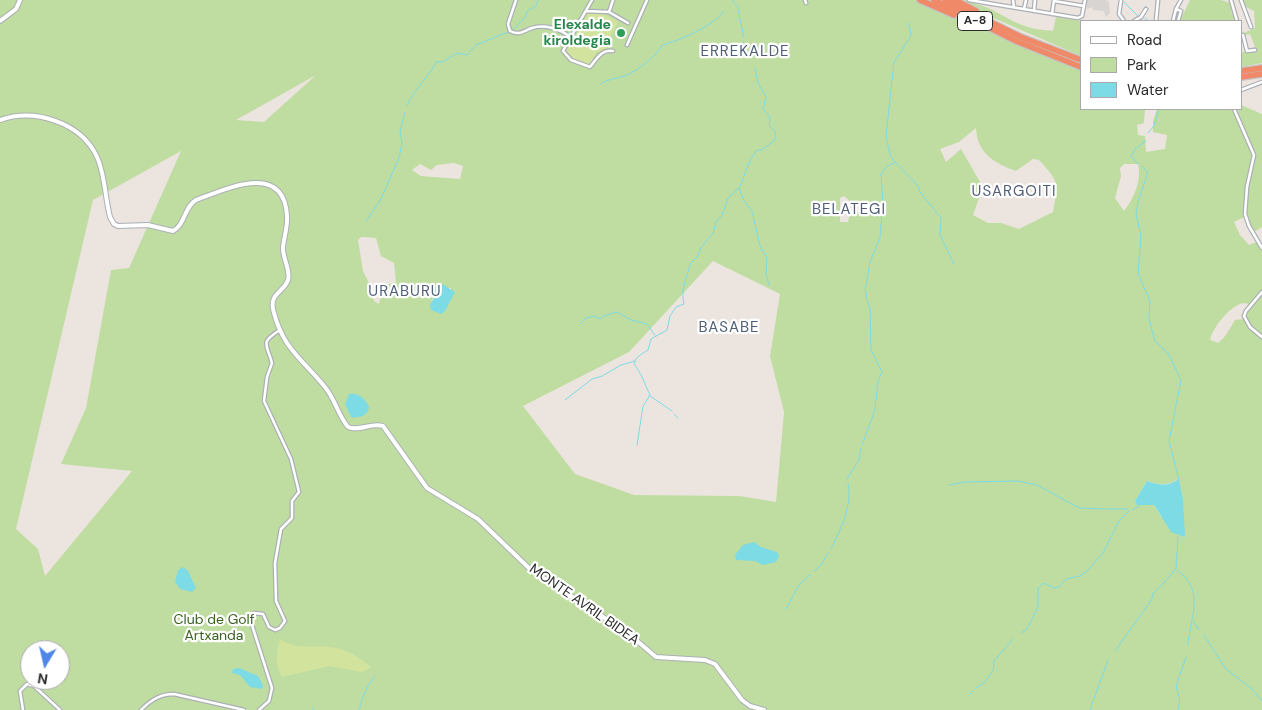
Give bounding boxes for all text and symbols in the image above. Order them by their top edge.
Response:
road number: A-8 [958,12,992,30]
place label: Elexalde kiroldegia [543,17,611,49]
legend [1080,20,1242,110]
marker: Elexalde kiroldegia [615,27,627,39]
text: Road [1127,30,1162,50]
district label: ERREKALDE [699,43,791,61]
text: Park [1127,55,1157,75]
text: Water [1127,80,1168,100]
district label: USARGOITI [970,183,1058,201]
district label: BELATEGI [811,201,887,219]
district label: URABURU [367,283,443,301]
district label: BASABE [698,319,760,337]
street label: MONTE AVRIL BIDEA [526,561,642,649]
park label: Club de Golf Artxanda [174,612,254,644]
north arrow [20,640,70,690]
text: N [36,669,49,689]

